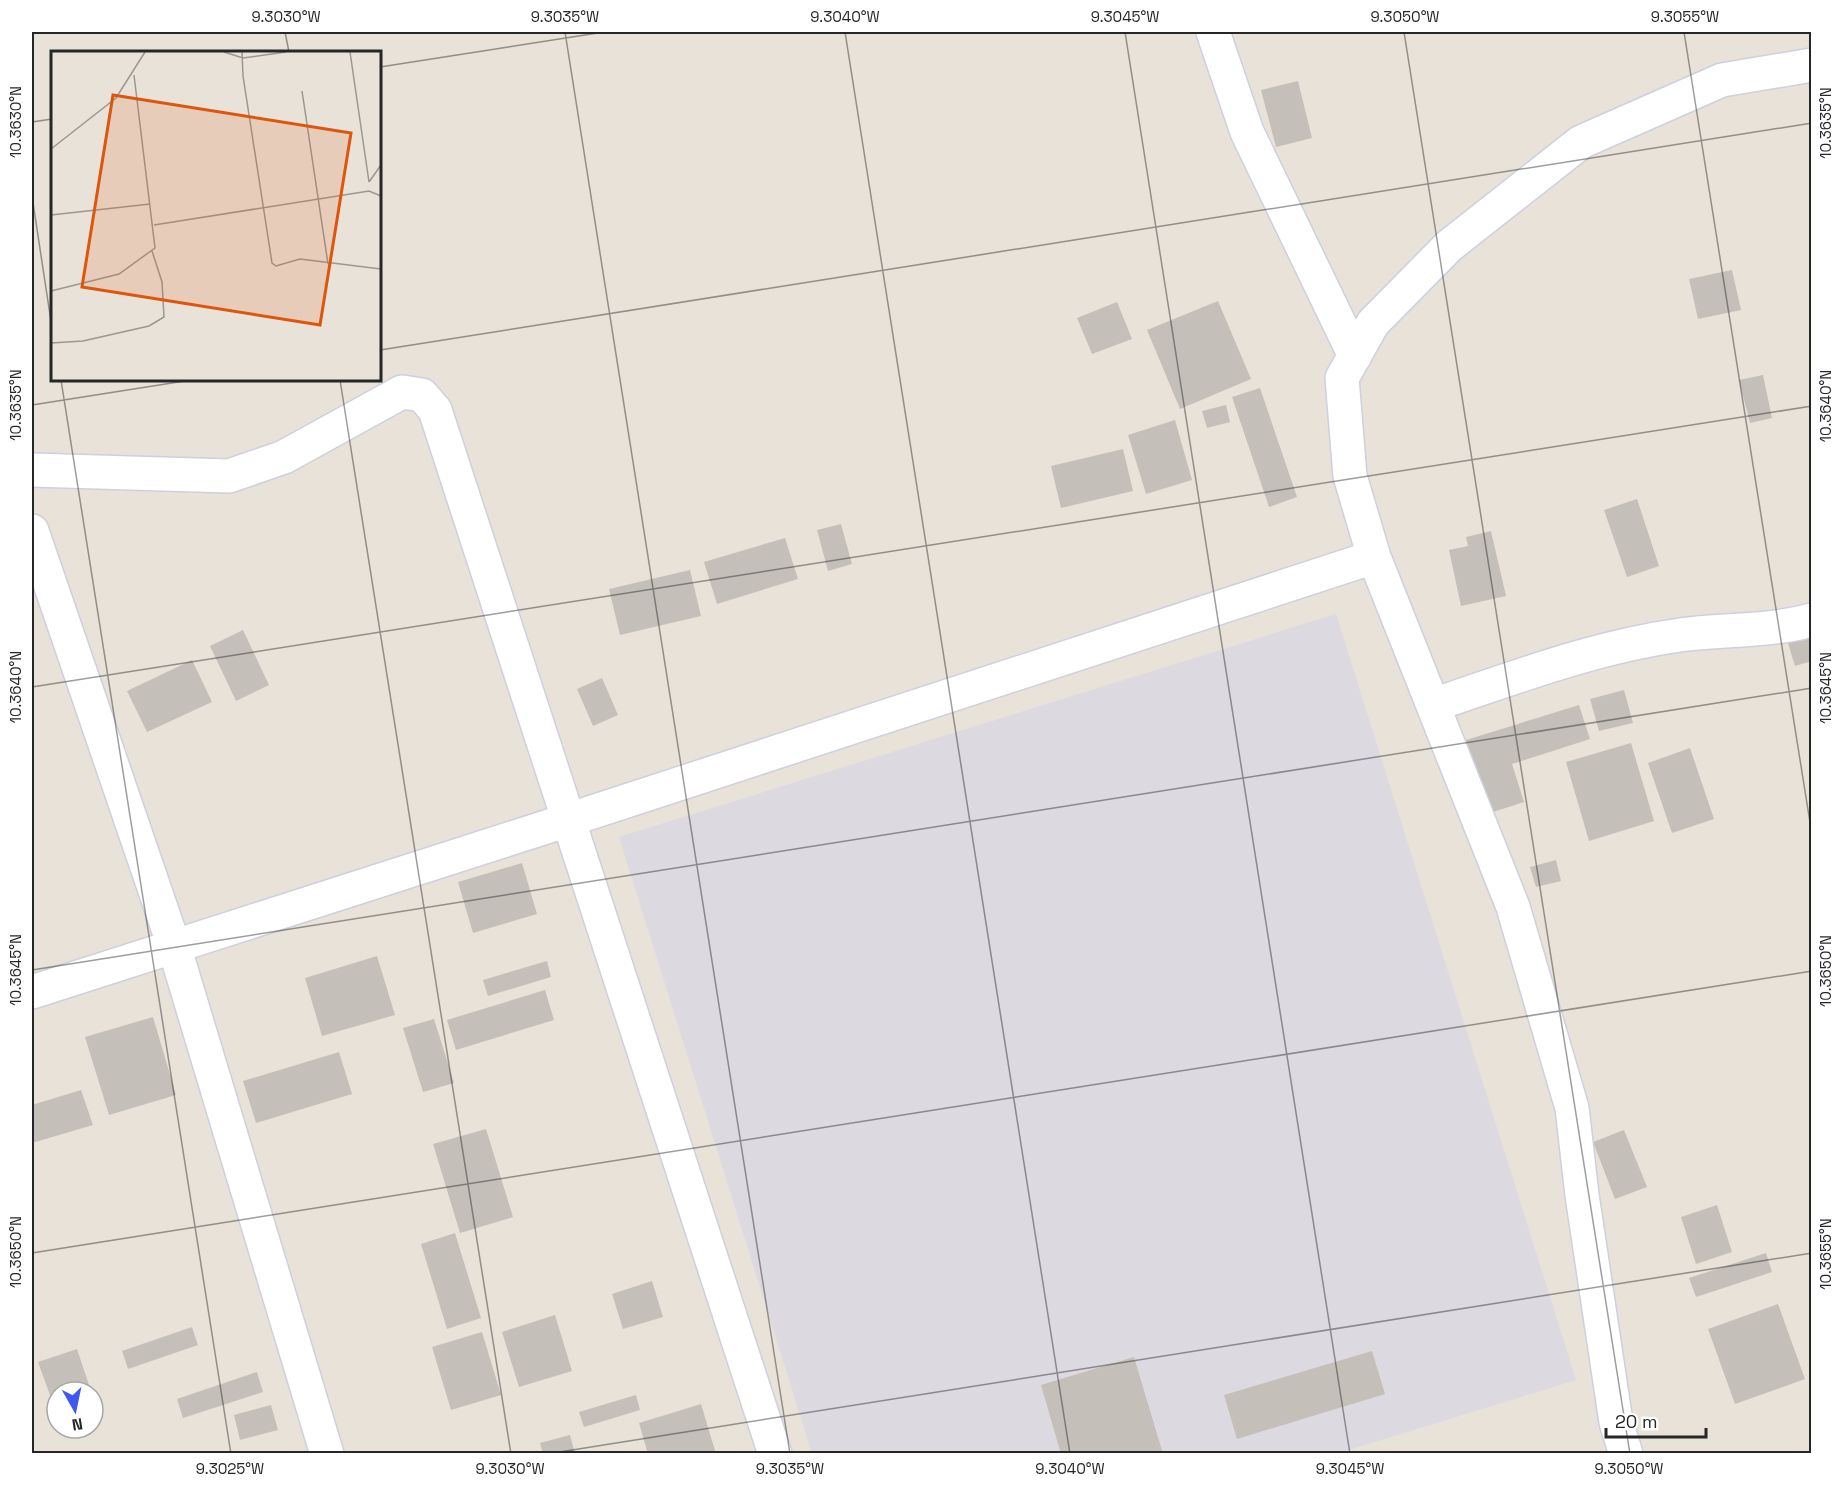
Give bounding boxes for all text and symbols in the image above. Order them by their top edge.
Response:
text: 9.3030°W [251,7,321,26]
text: 9.3035°W [531,7,599,26]
text: 9.3040°W [810,7,880,26]
text: 9.3045°W [1091,7,1159,26]
text: 9.3050°W [1371,7,1439,26]
text: 9.3055°W [1651,7,1719,26]
inset map [51,51,381,381]
text: 10.3630°N [6,86,25,158]
text: 10.3635°N [1816,87,1835,159]
text: 10.3635°N [6,369,25,441]
text: 10.3640°N [1816,370,1835,442]
text: 10.3640°N [6,651,25,723]
text: 10.3645°N [1816,652,1835,724]
text: 10.3645°N [6,934,25,1006]
text: 10.3650°N [1816,935,1835,1007]
text: 10.3650°N [6,1216,25,1288]
text: 10.3655°N [1816,1218,1835,1290]
north arrow [45,1380,105,1440]
scale bar [1606,1401,1706,1439]
text: 20 m [1615,1410,1658,1433]
text: N [70,1413,84,1436]
text: 9.3025°W [196,1459,264,1478]
text: 9.3030°W [475,1459,545,1478]
text: 9.3035°W [756,1459,824,1478]
text: 9.3040°W [1035,1459,1105,1478]
text: 9.3045°W [1316,1459,1384,1478]
text: 9.3050°W [1595,1459,1663,1478]

